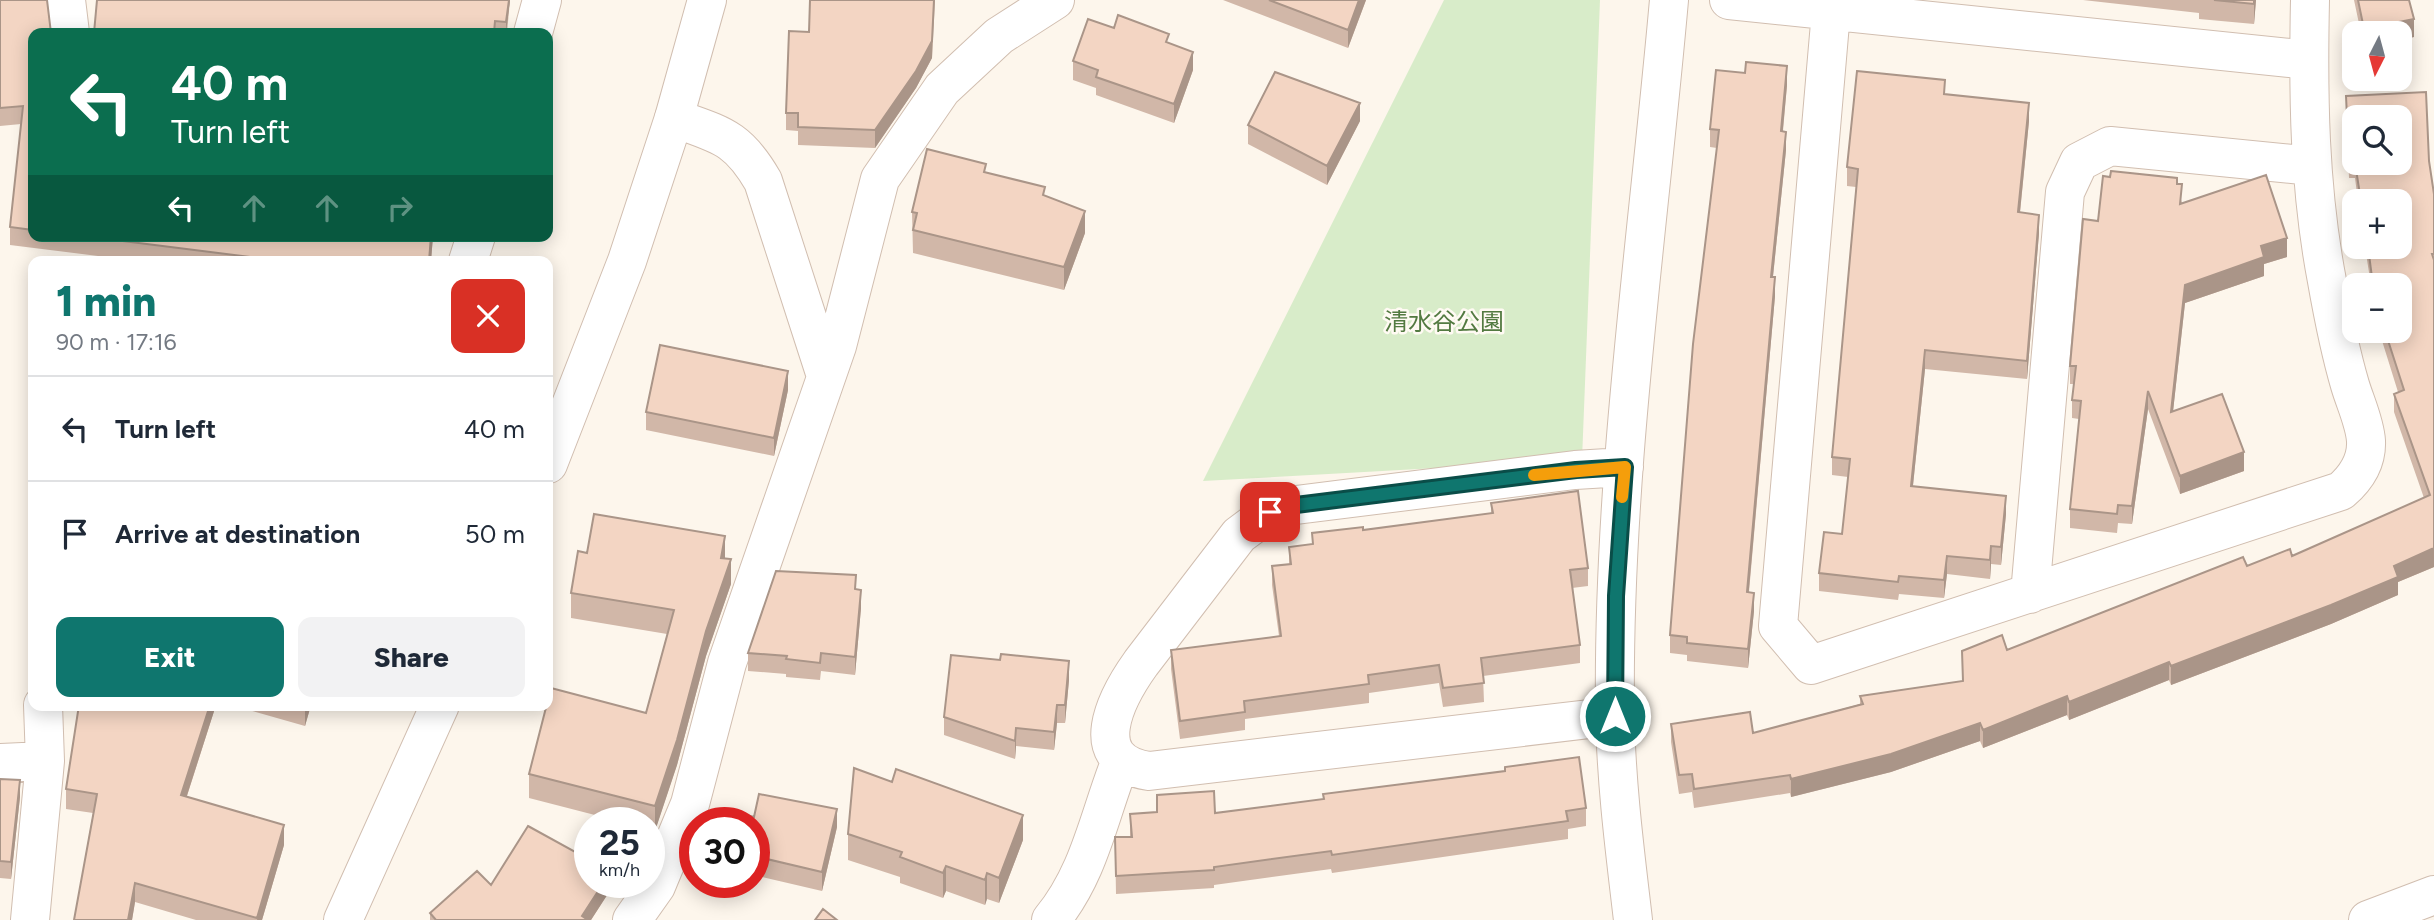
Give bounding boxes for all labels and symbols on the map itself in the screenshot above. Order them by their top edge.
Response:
north arrow [2342,21,2412,91]
park label: 清水谷公園 [1384,307,1504,336]
pin [1240,482,1300,542]
position arrow [1578,679,1652,753]
speed limit sign: 30 [679,807,770,898]

